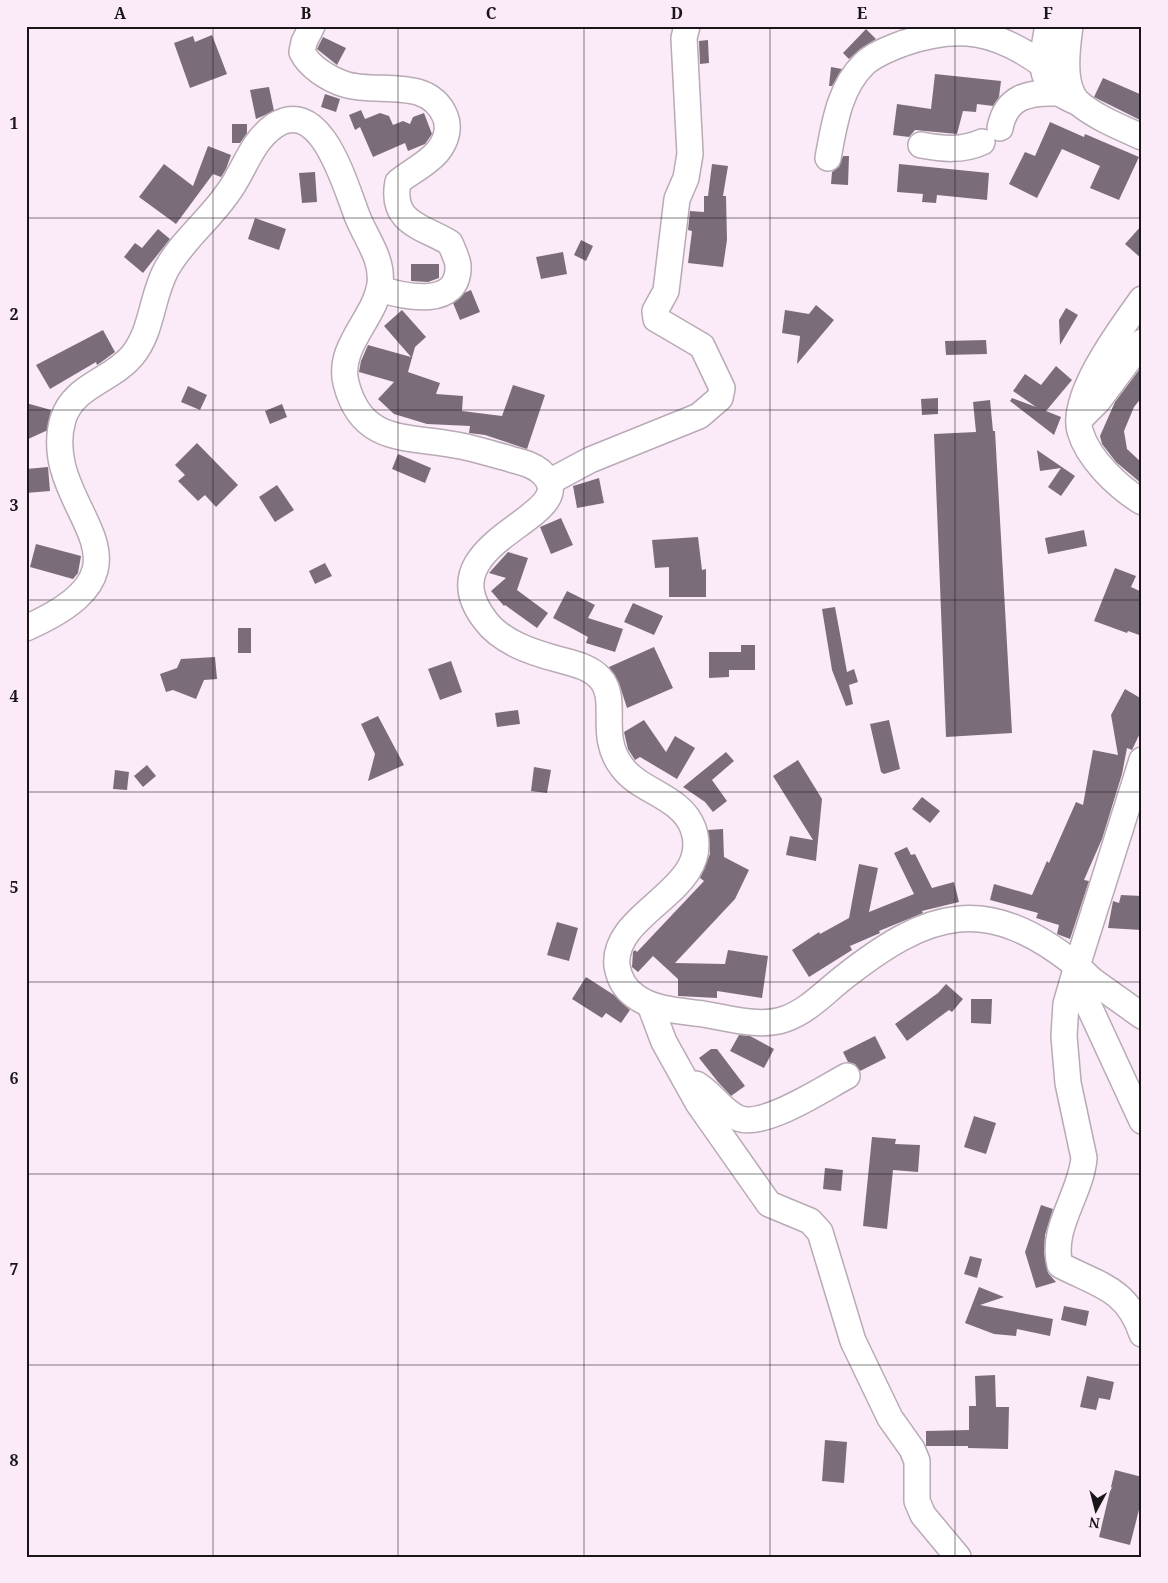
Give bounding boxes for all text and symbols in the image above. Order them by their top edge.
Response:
text: A [114,2,127,24]
text: B [301,2,312,24]
text: C [486,2,497,24]
text: D [671,2,683,24]
text: E [857,2,867,24]
text: F [1043,2,1053,24]
text: 1 [9,112,19,134]
text: 2 [9,303,19,325]
text: 3 [9,494,19,516]
text: 4 [9,685,19,707]
text: 5 [9,876,19,898]
text: 6 [9,1067,19,1089]
text: 7 [9,1258,19,1280]
text: 8 [9,1449,19,1471]
north arrow [1070,1486,1120,1536]
text: N [1088,1513,1101,1534]

